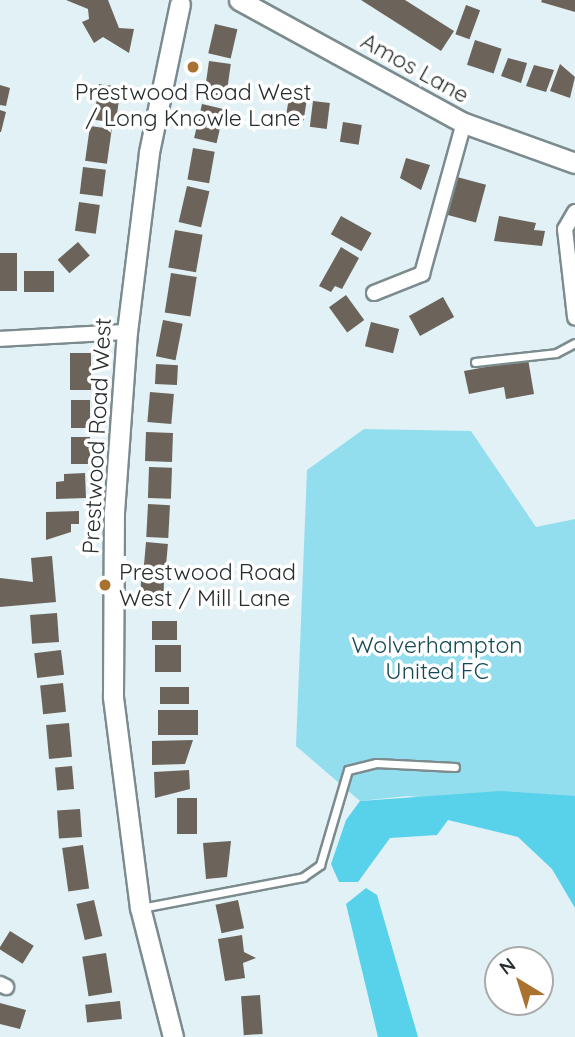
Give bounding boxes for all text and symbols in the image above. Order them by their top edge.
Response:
street label: Amos Lane [356,27,474,109]
marker: Prestwood Road West / Long Knowle Lane [185,59,201,75]
place label: Prestwood Road West / Long Knowle Lane [75,78,311,132]
street label: Prestwood Road West [77,317,117,555]
place label: Prestwood Road West / Mill Lane [119,558,296,612]
marker: Prestwood Road West / Mill Lane [97,577,113,593]
park label: Wolverhampton United FC [351,631,523,685]
north arrow [484,946,554,1016]
text: N [494,952,520,980]

